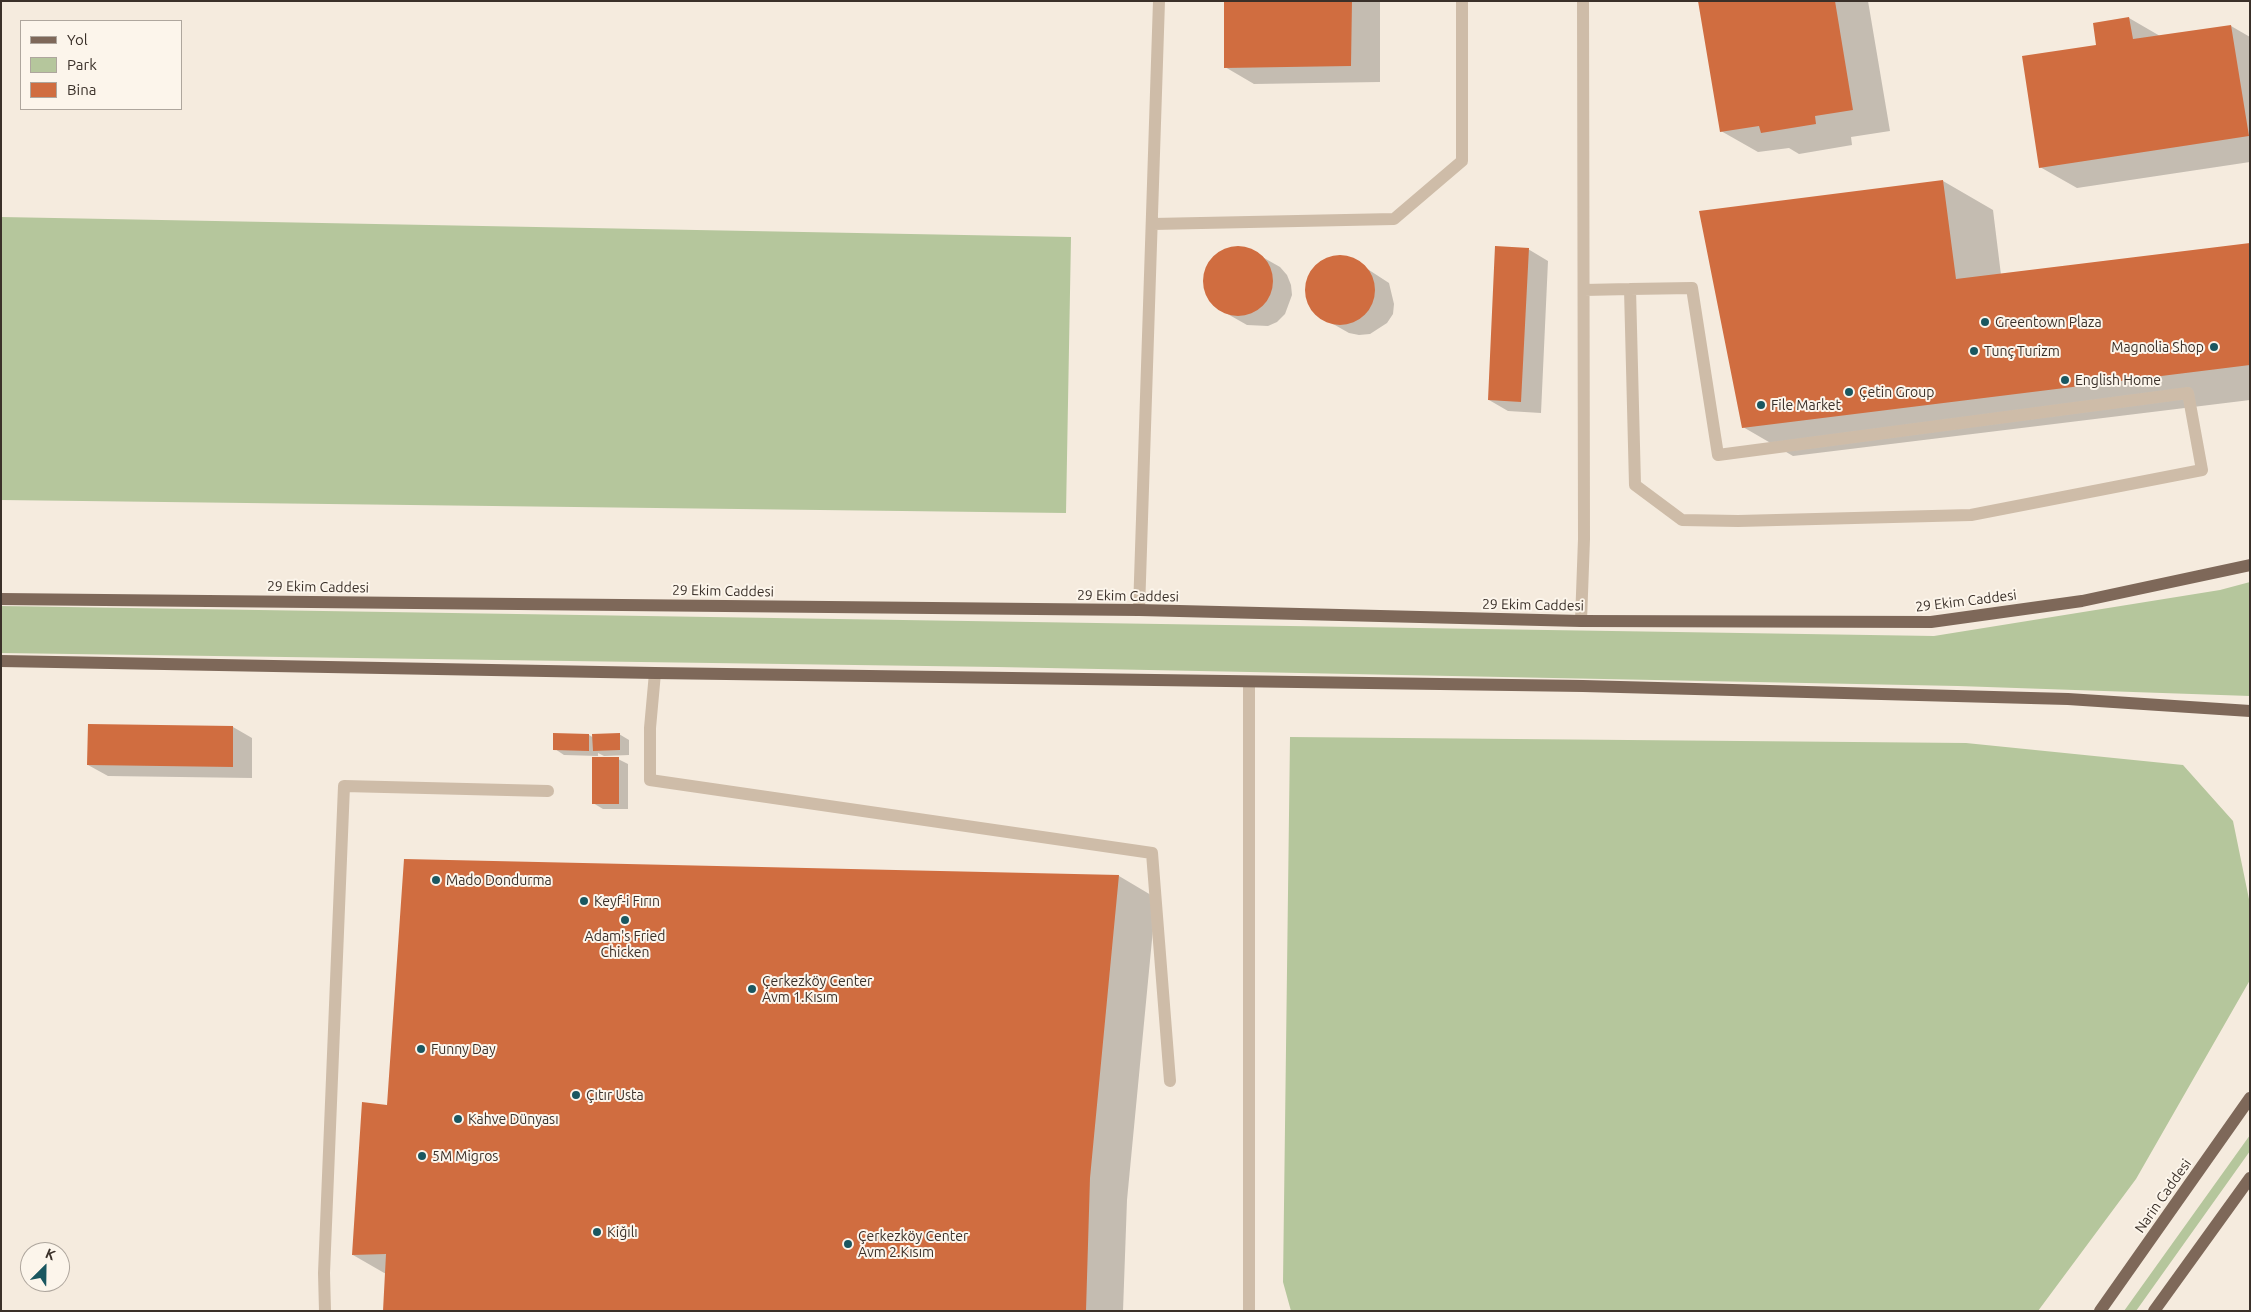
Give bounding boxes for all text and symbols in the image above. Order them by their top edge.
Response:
legend [20,20,182,110]
text: Yol [67,31,88,48]
text: Park [67,56,97,73]
text: Bina [67,81,96,98]
place label: Greentown Plaza [1995,314,2102,330]
marker: Greentown Plaza [1979,316,1991,328]
place label: Magnolia Shop [2111,339,2204,355]
marker: Magnolia Shop [2208,341,2220,353]
place label: Tunç Turizm [1984,343,2060,359]
marker: Tunç Turizm [1968,345,1980,357]
place label: English Home [2075,372,2161,388]
marker: English Home [2059,374,2071,386]
place label: Çetin Group [1859,384,1934,400]
marker: Çetin Group [1843,386,1855,398]
place label: File Market [1771,397,1841,413]
marker: File Market [1755,399,1767,411]
street label: 29 Ekim Caddesi [267,578,369,596]
street label: 29 Ekim Caddesi [672,582,774,600]
street label: 29 Ekim Caddesi [1914,586,2018,616]
street label: 29 Ekim Caddesi [1077,587,1179,605]
street label: 29 Ekim Caddesi [1482,596,1584,614]
place label: Mado Dondurma [446,872,552,888]
marker: Mado Dondurma [430,874,442,886]
place label: Keyf-i Fırın [594,893,660,909]
marker: Keyf-i Fırın [578,895,590,907]
marker: Adam's Fried Chicken [619,914,631,926]
place label: Adam's Fried Chicken [585,928,665,960]
place label: Çerkezköy Center Avm 1.Kısım [762,973,872,1006]
marker: Çerkezköy Center Avm 1.Kısım [746,983,758,995]
place label: Funny Day [431,1041,496,1057]
marker: Funny Day [415,1043,427,1055]
place label: Çıtır Usta [586,1087,644,1103]
marker: Çıtır Usta [570,1089,582,1101]
place label: Kahve Dünyası [468,1111,559,1127]
marker: Kahve Dünyası [452,1113,464,1125]
place label: 5M Migros [432,1148,498,1164]
marker: 5M Migros [416,1150,428,1162]
street label: Narin Caddesi [2131,1156,2195,1236]
place label: Kiğılı [607,1224,638,1240]
marker: Kiğılı [591,1226,603,1238]
place label: Çerkezköy Center Avm 2.Kısım [858,1228,968,1260]
marker: Çerkezköy Center Avm 2.Kısım [842,1238,854,1250]
north arrow [20,1242,70,1292]
text: K [43,1245,58,1263]

